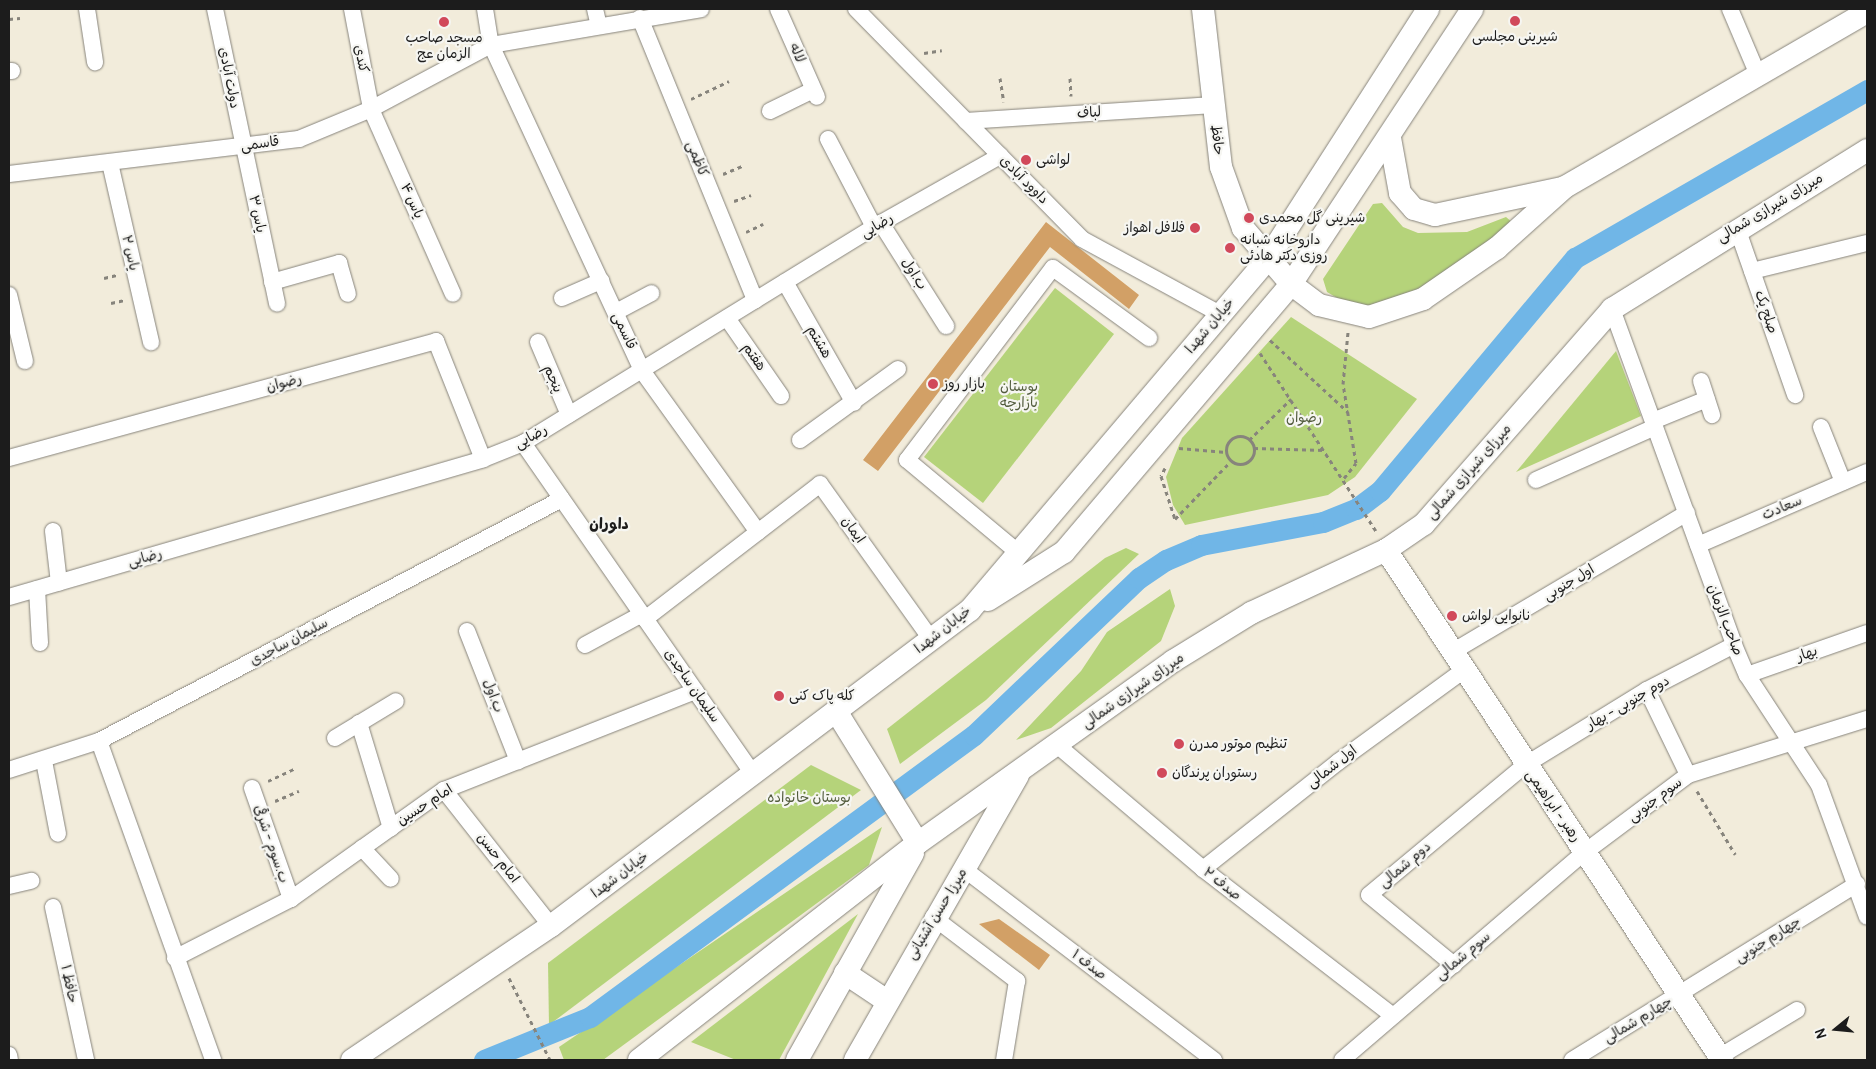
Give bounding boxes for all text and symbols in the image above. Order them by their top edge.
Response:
marker: شیرینی مجلسی [1509,15,1521,27]
marker: مسجد صاحب الزمان عج [438,16,450,28]
place label: شیرینی مجلسی [1472,29,1558,45]
place label: مسجد صاحب الزمان عج [405,30,483,62]
street label: لاله [785,41,809,65]
street label: کندی [350,44,372,74]
street label: دولت آبادی [215,46,243,110]
street label: لباف [1076,104,1102,122]
street label: حافظ [1207,124,1227,156]
street label: قاسمی [240,133,280,155]
street label: کاظمی [682,139,712,179]
street label: داوود آبادی [996,152,1052,208]
place label: لواشی [1036,152,1070,168]
marker: لواشی [1020,154,1032,166]
street label: میرزای شیرازی شمالی [1714,170,1826,246]
street label: یاس ۴ [397,181,427,221]
street label: یاس ۳ [245,194,269,234]
street label: رضایی [858,210,896,242]
place label: شیرینی گل محمدی [1259,210,1365,226]
marker: شیرینی گل محمدی [1243,212,1255,224]
place label: فلافل اهواز [1124,220,1185,236]
marker: فلافل اهواز [1189,222,1201,234]
place label: داروخانه شبانه روزی دکتر هادئی [1240,232,1328,264]
street label: یاس ۲ [118,234,142,272]
marker: داروخانه شبانه روزی دکتر هادئی [1224,242,1236,254]
street label: ب.اول [898,255,930,293]
street label: صلح یک [1751,288,1781,336]
street label: خیابان شهدا [1182,295,1238,357]
street label: قاسمی [608,310,640,352]
street label: هشتم [803,322,835,362]
street label: هفتم [739,340,769,374]
street label: پنجم [540,363,566,395]
street label: رضوان [264,370,304,396]
place label: بازار روز [943,376,985,392]
marker: بازار روز [927,378,939,390]
park label: بوستان بازارچه [1000,379,1038,412]
park label: رضوان [1286,410,1322,426]
street label: رضایی [512,421,550,453]
street label: میرزای شیرازی شمالی [1423,421,1515,523]
street label: سعادت [1760,492,1804,524]
street label: ایمان [838,513,868,547]
district label: داوران [589,516,629,534]
street label: رضایی [126,545,164,571]
street label: اول جنوبی [1540,561,1598,605]
street label: صاحب الزمان [1704,582,1746,658]
street label: خیابان شهدا [911,603,975,657]
place label: نانوایی لواش [1462,608,1531,624]
marker: نانوایی لواش [1446,610,1458,622]
street label: سلیمان ساجدی [247,614,331,670]
street label: بهار [1794,643,1820,665]
street label: سلیمان ساجدی [660,646,724,726]
street label: میرزای شیرازی شمالی [1079,649,1187,733]
street label: دوم جنوبی - بهار [1583,672,1673,734]
street label: ب.اول [479,677,507,715]
place label: کله پاک کنی [789,688,855,704]
marker: کله پاک کنی [773,690,785,702]
place label: تنظیم موتور مدرن [1189,736,1287,752]
marker: تنظیم موتور مدرن [1173,738,1185,750]
street label: اول شمالی [1303,742,1361,792]
place label: رستوران پرندگان [1172,765,1257,781]
marker: رستوران پرندگان [1156,767,1168,779]
street label: رهبر - ابراهیمی [1522,767,1584,845]
street label: سوم جنوبی [1624,774,1686,826]
street label: امام حسین [394,781,456,829]
park label: بوستان خانواده [767,790,851,806]
street label: ب.سوم - شرقی [250,803,292,885]
street label: امام حسن [473,830,523,886]
street label: دوم شمالی [1376,838,1434,892]
street label: خیابان شهدا [588,848,652,902]
street label: صدف ۲ [1200,864,1244,904]
street label: میرزا حسن آشتیانی [903,865,971,963]
street label: چهارم جنوبی [1732,913,1804,967]
street label: سوم شمالی [1432,928,1494,984]
street label: صدف ۱ [1068,946,1110,984]
street label: حافظ ۱ [57,963,81,1005]
street label: چهارم شمالی [1601,993,1675,1047]
north arrow [1811,1004,1861,1054]
text: N [1812,1027,1831,1041]

